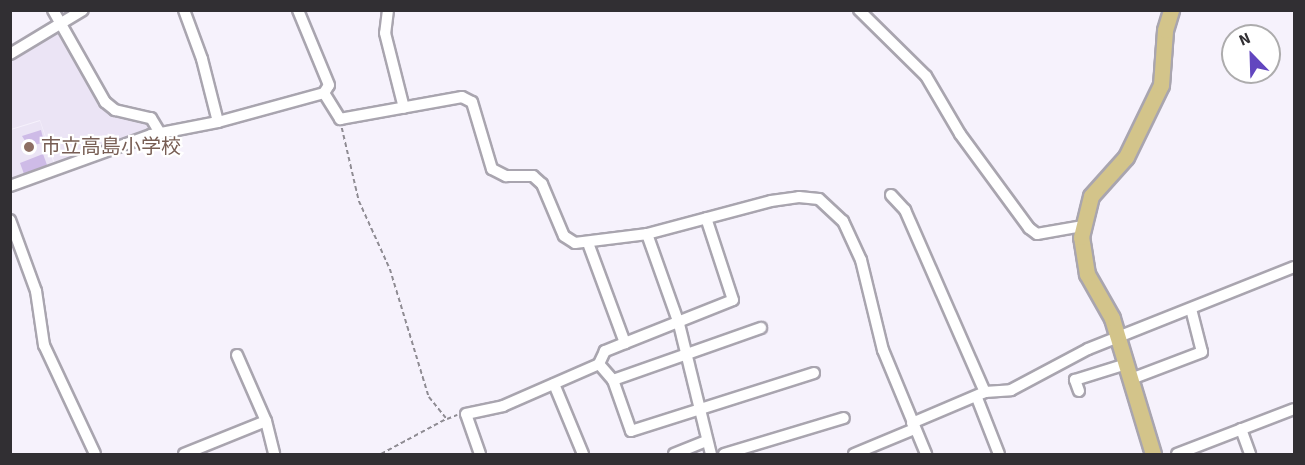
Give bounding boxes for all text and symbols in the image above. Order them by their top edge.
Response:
north arrow [1221,24,1281,84]
text: N [1236,27,1254,51]
place label: 市立高島小学校 [41,135,181,159]
marker: 市立高島小学校 [22,140,36,154]

